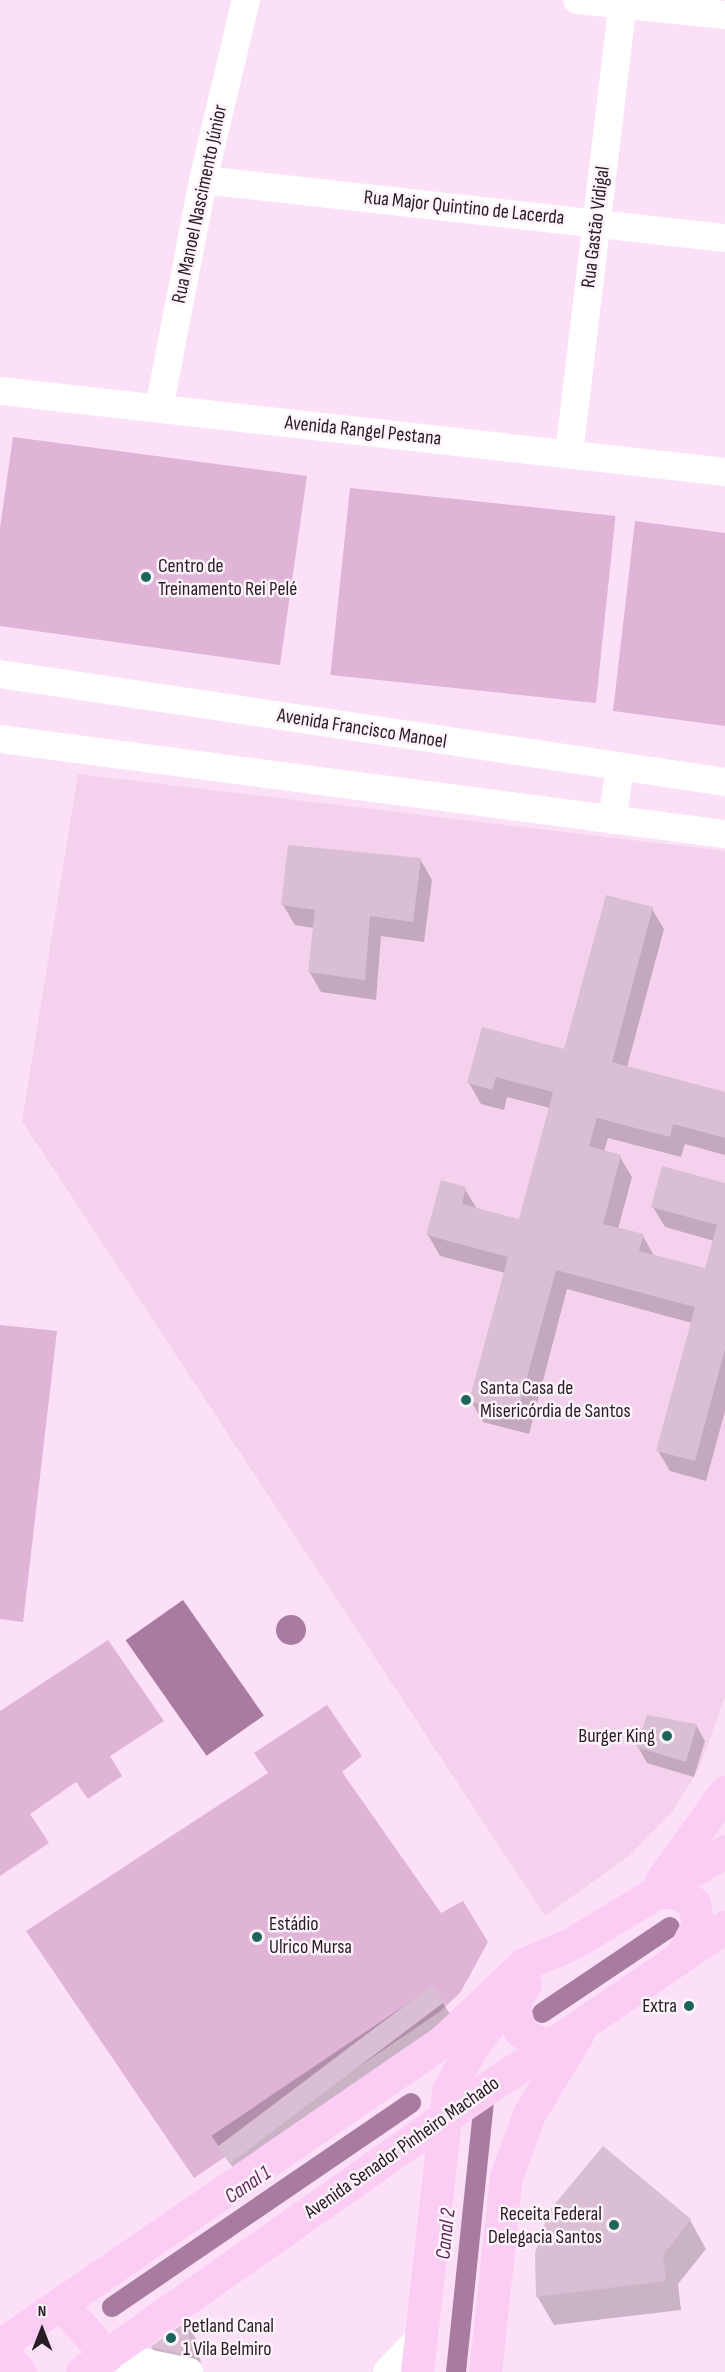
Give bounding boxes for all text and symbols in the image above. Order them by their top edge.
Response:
street label: Rua Manoel Nascimento Júnior [167,102,233,306]
street label: Rua Gastão Vidigal [577,165,615,289]
street label: Rua Major Quintino de Lacerda [363,186,565,230]
street label: Avenida Rangel Pestana [284,411,442,451]
place label: Centro de Treinamento Rei Pelé [158,554,297,601]
marker: Centro de Treinamento Rei Pelé [139,570,153,584]
street label: Avenida Francisco Manoel [276,704,448,754]
place label: Santa Casa de Misericórdia de Santos [480,1376,631,1423]
marker: Santa Casa de Misericórdia de Santos [457,1391,475,1409]
place label: Burger King [578,1724,655,1748]
marker: Burger King [660,1729,674,1743]
place label: Estádio Ulrico Mursa [269,1913,352,1960]
marker: Estádio Ulrico Mursa [250,1930,264,1944]
place label: Extra [642,1994,677,2018]
marker: Extra [682,1999,696,2013]
street label: Avenida Senador Pinheiro Machado [300,2072,504,2224]
water label: Canal 1 [220,2161,276,2209]
place label: Receita Federal Delegacia Santos [488,2202,602,2249]
water label: Canal 2 [431,2207,461,2261]
marker: Receita Federal Delegacia Santos [607,2218,621,2232]
north arrow [12,2300,72,2360]
text: N [38,2302,46,2321]
place label: Petland Canal 1 Vila Belmiro [183,2314,274,2361]
marker: Petland Canal 1 Vila Belmiro [164,2331,178,2345]

